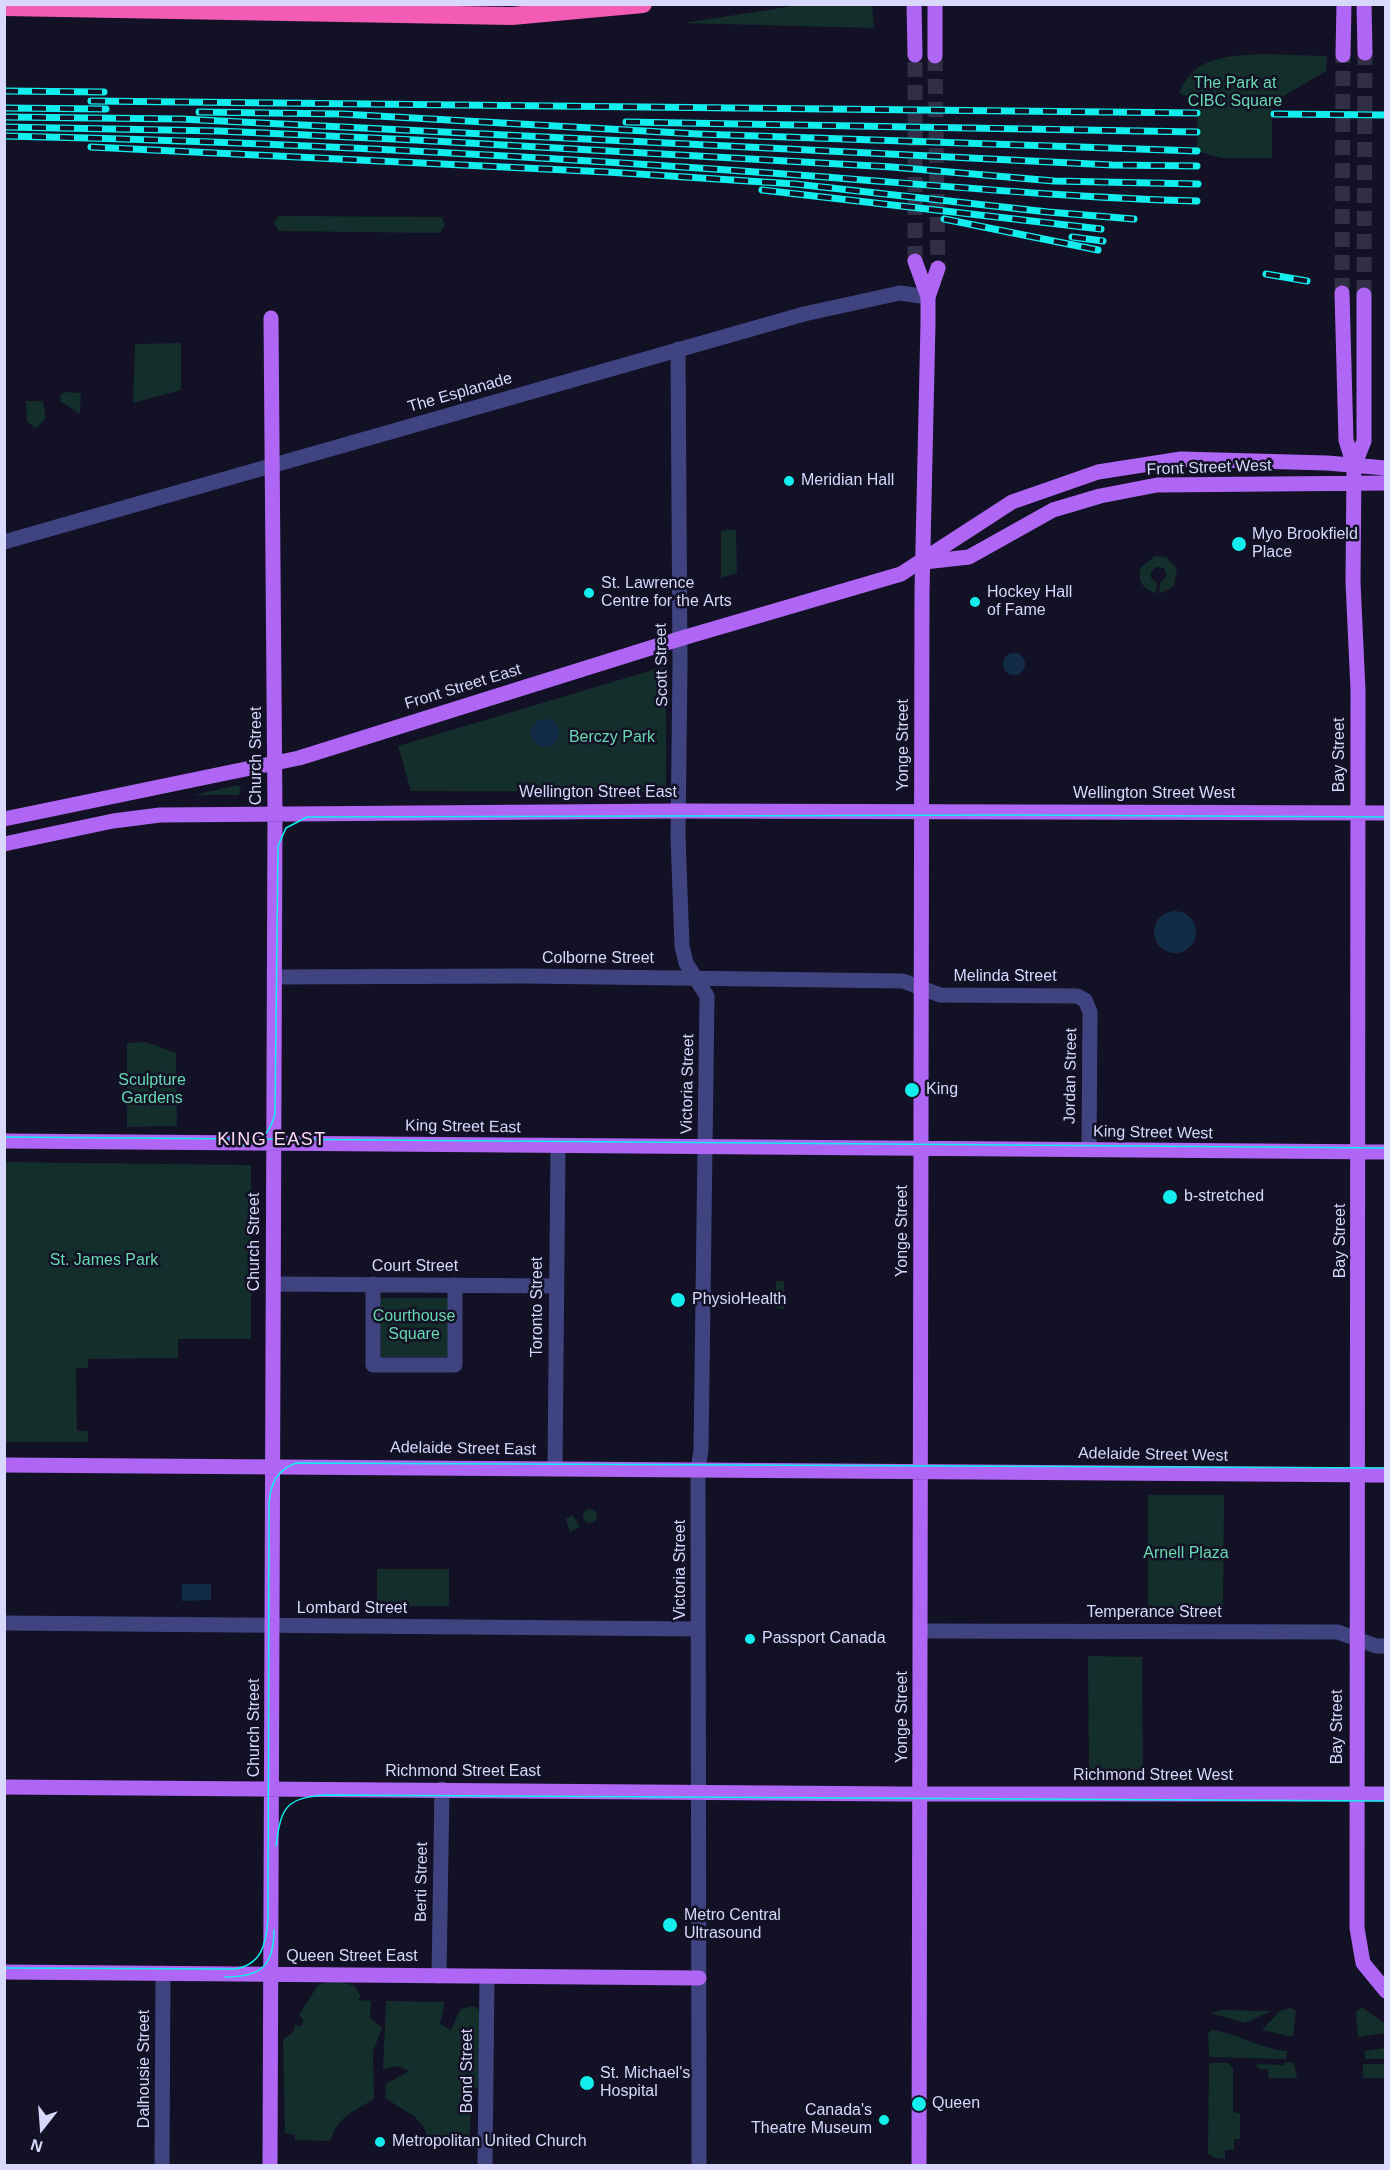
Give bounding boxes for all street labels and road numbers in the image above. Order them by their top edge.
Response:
street label: The Esplanade [406,369,514,417]
street label: Front Street West [1146,456,1272,480]
street label: Scott Street [652,623,672,707]
street label: Front Street East [402,660,524,714]
street label: Yonge Street [894,699,914,791]
street label: Church Street [247,707,267,805]
street label: Bay Street [1330,718,1350,792]
street label: Wellington Street East [519,783,677,803]
street label: Wellington Street West [1073,784,1235,804]
street label: Colborne Street [542,949,654,969]
street label: Melinda Street [953,967,1057,987]
street label: Jordan Street [1061,1028,1081,1124]
street label: Victoria Street [678,1034,698,1134]
street label: King Street East [405,1116,521,1138]
street label: King Street West [1093,1122,1213,1144]
street label: Yonge Street [893,1185,913,1277]
street label: Church Street [245,1193,265,1291]
street label: Bay Street [1331,1204,1351,1278]
street label: Court Street [372,1257,458,1277]
street label: Toronto Street [528,1257,548,1357]
street label: Adelaide Street East [390,1438,536,1460]
street label: Adelaide Street West [1078,1444,1228,1466]
street label: Victoria Street [671,1520,691,1620]
street label: Lombard Street [297,1599,407,1619]
street label: Temperance Street [1086,1603,1222,1623]
street label: Yonge Street [893,1671,913,1763]
street label: Church Street [245,1679,265,1777]
street label: Bay Street [1328,1690,1348,1764]
street label: Richmond Street East [385,1762,541,1782]
street label: Richmond Street West [1073,1766,1233,1786]
street label: Berti Street [412,1842,432,1922]
street label: Queen Street East [286,1947,418,1967]
street label: Dalhousie Street [135,2010,155,2128]
street label: Bond Street [458,2029,478,2113]

